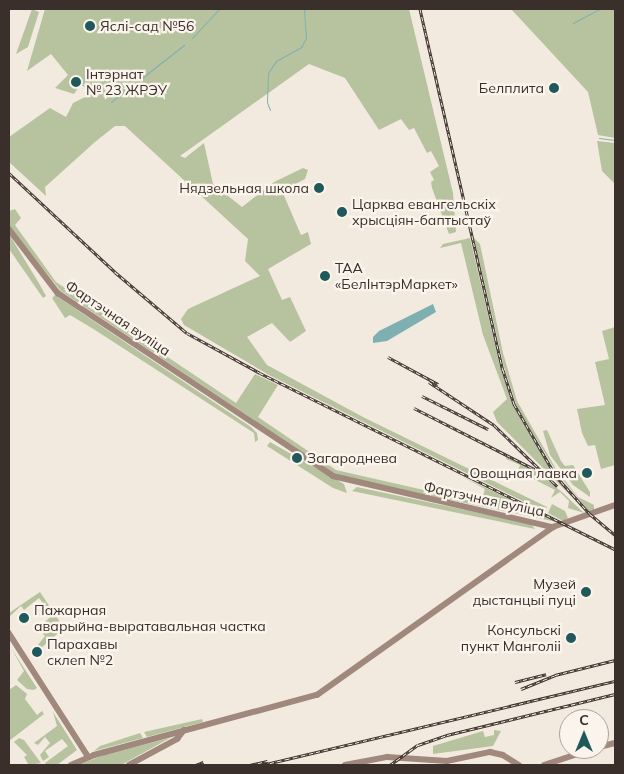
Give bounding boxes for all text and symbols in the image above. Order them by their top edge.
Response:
place label: Яслі-сад №56 [100,18,194,34]
marker: Яслі-сад №56 [84,20,96,32]
place label: Інтэрнат № 23 ЖРЭУ [86,66,167,98]
marker: Інтэрнат № 23 ЖРЭУ [70,76,82,88]
place label: Белплита [479,80,544,96]
marker: Белплита [548,82,560,94]
place label: Нядзельная школа [179,180,309,196]
marker: Нядзельная школа [313,182,325,194]
place label: Царква евангельскіх хрысціян-баптыстаў [352,196,496,228]
marker: Царква евангельскіх хрысціян-баптыстаў [336,206,348,218]
place label: ТАА «БелІнтэрМаркет» [335,260,458,292]
marker: ТАА «БелІнтэрМаркет» [319,270,331,282]
street label: Фартэчная вуліца [62,277,174,359]
place label: Загароднева [307,450,397,466]
marker: Загароднева [291,452,303,464]
place label: Овощная лавка [470,465,577,481]
marker: Овощная лавка [581,467,593,479]
street label: Фартэчная вуліца [422,478,546,520]
place label: Музей дыстанцыі пуці [473,576,576,608]
marker: Музей дыстанцыі пуці [580,586,592,598]
place label: Пажарная аварыйна-выратавальная частка [34,602,266,634]
marker: Пажарная аварыйна-выратавальная частка [18,612,30,624]
place label: Консульскі пункт Манголіі [461,622,561,654]
marker: Консульскі пункт Манголіі [565,632,577,644]
place label: Парахавы склеп №2 [47,636,118,669]
marker: Парахавы склеп №2 [31,646,43,658]
north arrow [559,709,609,759]
text: С [579,711,589,729]

